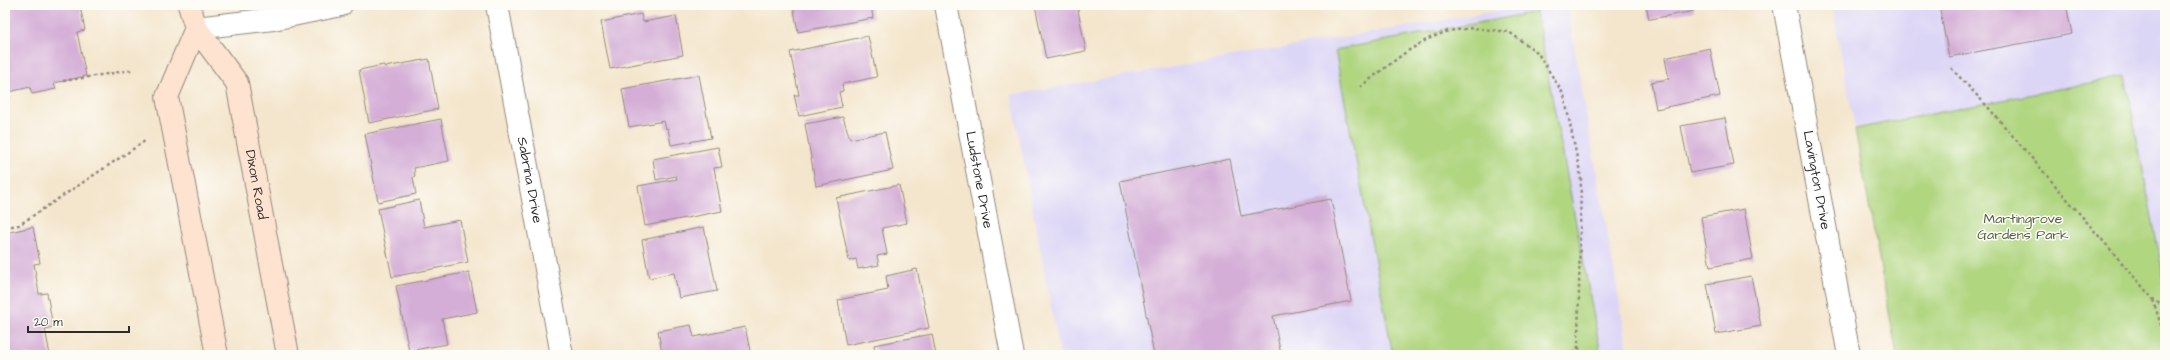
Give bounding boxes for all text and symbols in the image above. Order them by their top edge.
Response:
street label: Lavington Drive [1798,129,1836,232]
street label: Ludstone Drive [960,130,998,231]
street label: Sabrina Drive [512,135,547,225]
street label: Dixon Road [240,148,272,221]
park label: Martingrove Gardens Park [1977,209,2069,245]
scale bar [28,308,129,334]
text: 20 m [34,314,63,331]

